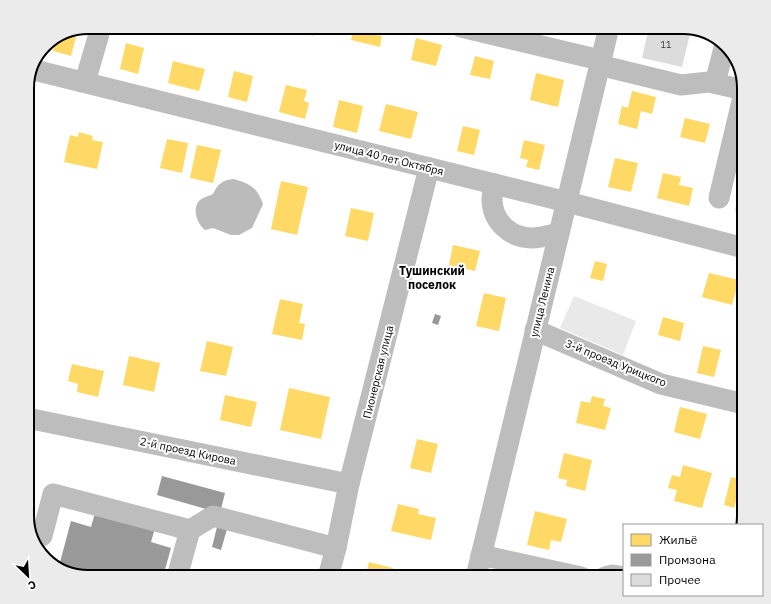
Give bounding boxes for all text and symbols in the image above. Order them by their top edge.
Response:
house number: 11 [661,39,671,50]
street label: улица 40 лет Октября [333,138,445,178]
district label: Тушинский поселок [399,263,465,292]
street label: улица Ленина [527,265,558,339]
street label: Пионерская улица [360,324,396,420]
street label: 3-й проезд Урицкого [563,336,669,390]
street label: 2-й проезд Кирова [139,434,237,468]
legend [623,524,763,596]
text: Жильё [659,532,698,547]
text: Промзона [659,552,716,567]
north arrow [8,556,48,596]
text: Прочее [659,572,701,587]
text: С [26,577,38,593]

